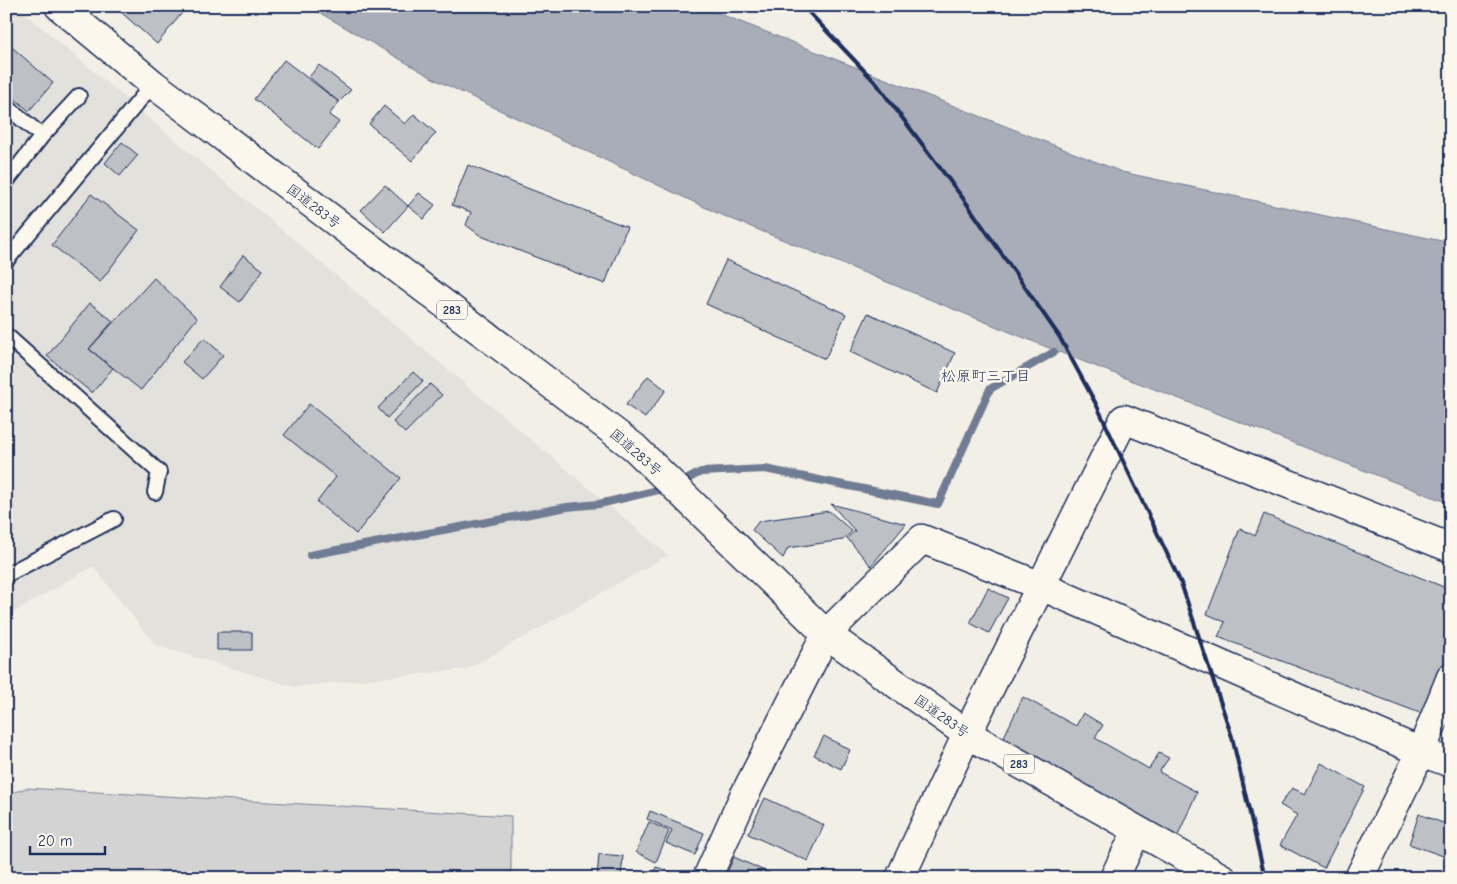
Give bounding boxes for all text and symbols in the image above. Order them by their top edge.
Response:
street label: 国道283号 [283,180,344,232]
road number: 283 [437,300,467,320]
district label: 松原町三丁目 [941,367,1031,385]
street label: 国道283号 [606,425,665,480]
street label: 国道283号 [911,691,973,742]
road number: 283 [1004,754,1034,774]
scale bar [30,824,105,856]
text: 20 m [38,832,72,850]

